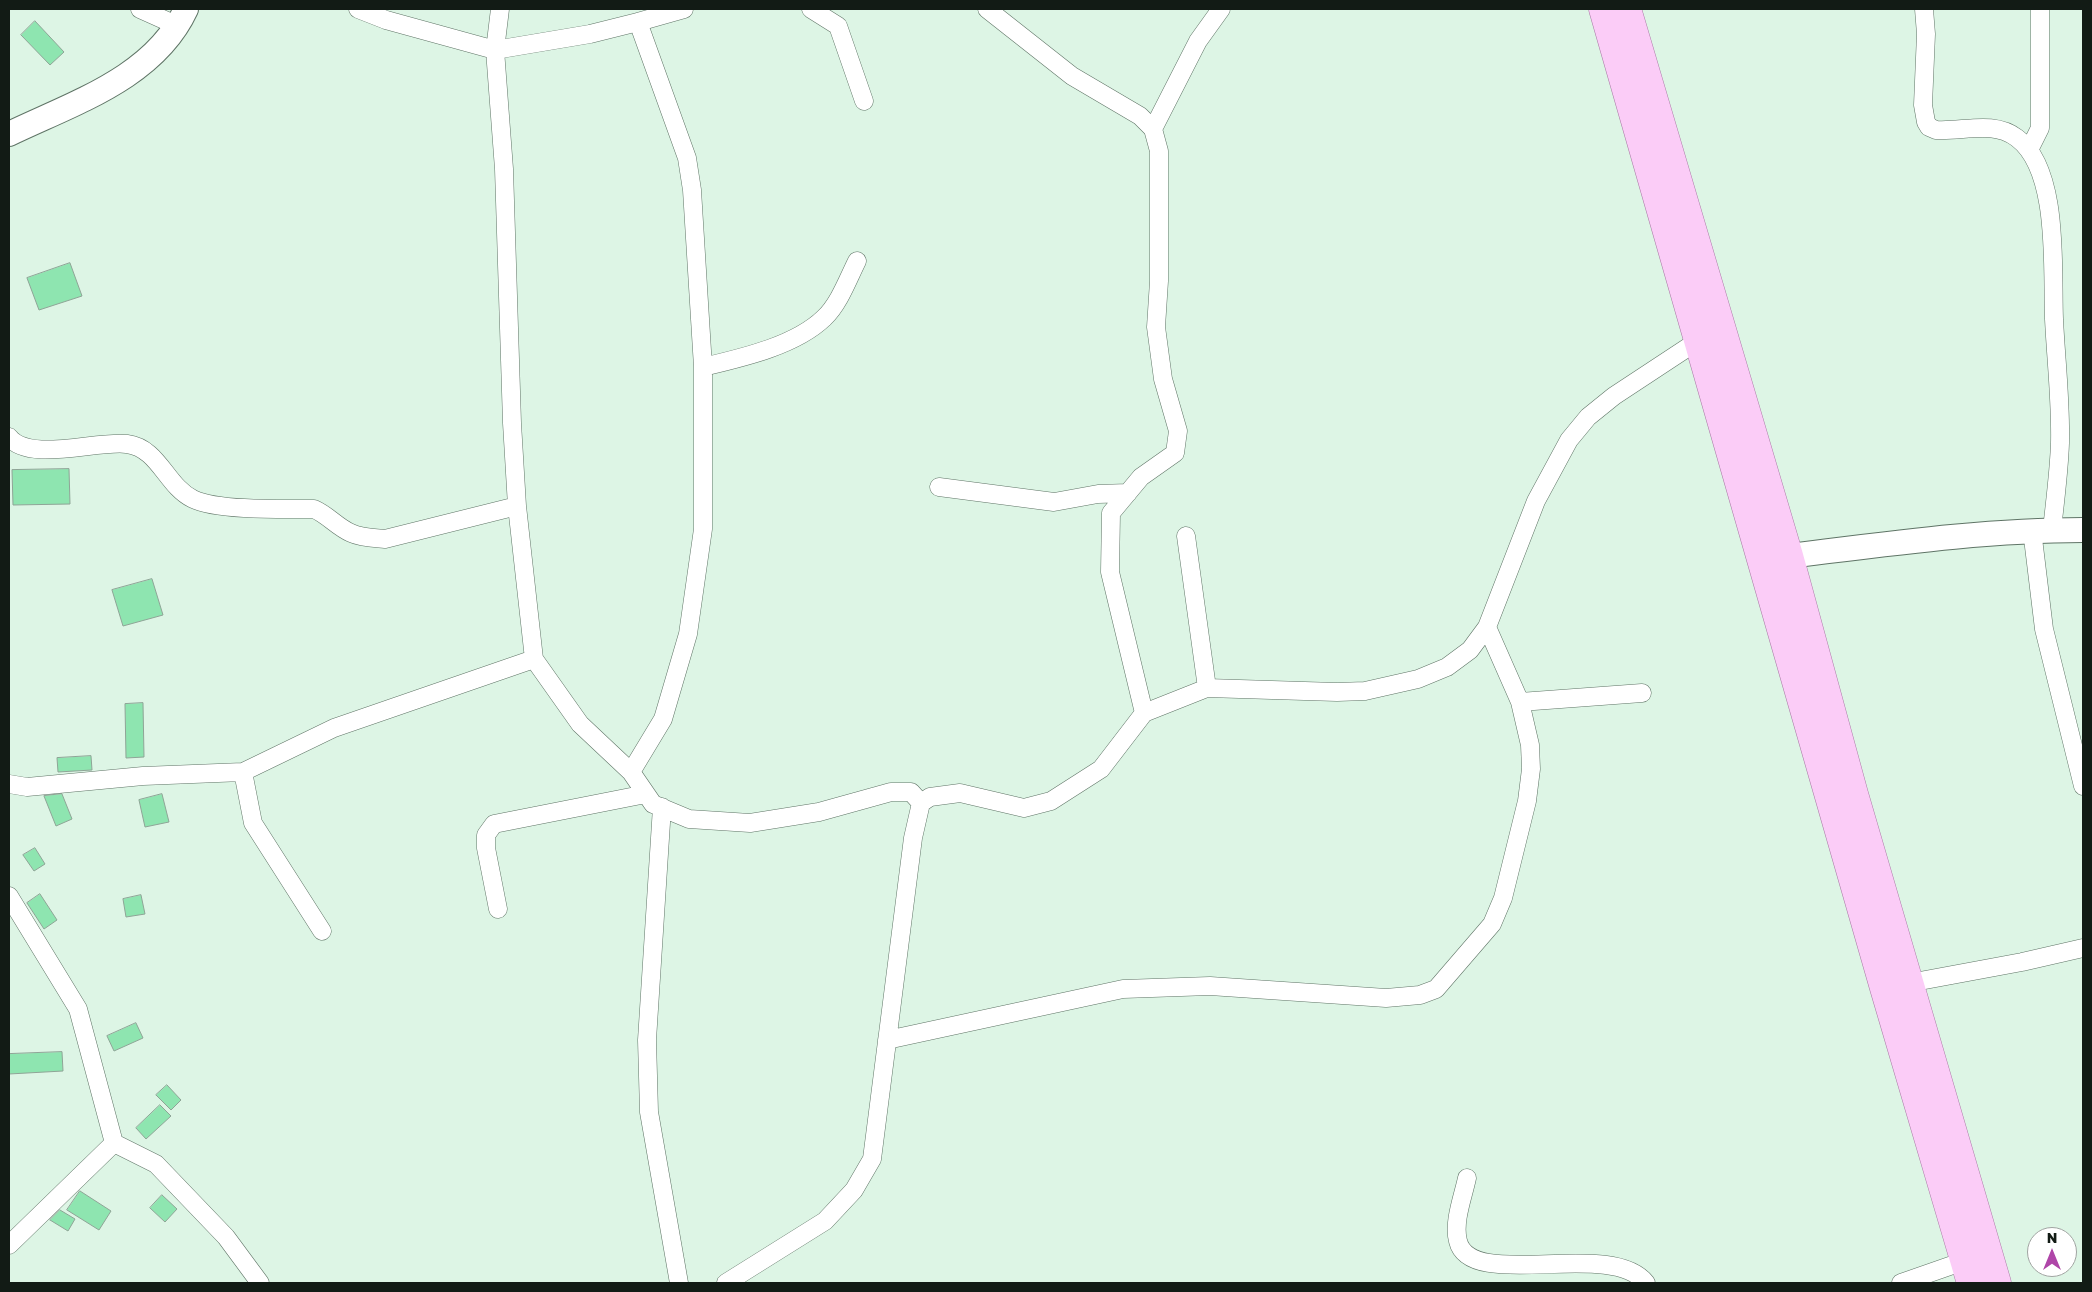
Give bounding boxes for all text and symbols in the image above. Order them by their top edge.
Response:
north arrow [2027,1227,2077,1277]
text: N [2047,1229,2057,1246]

